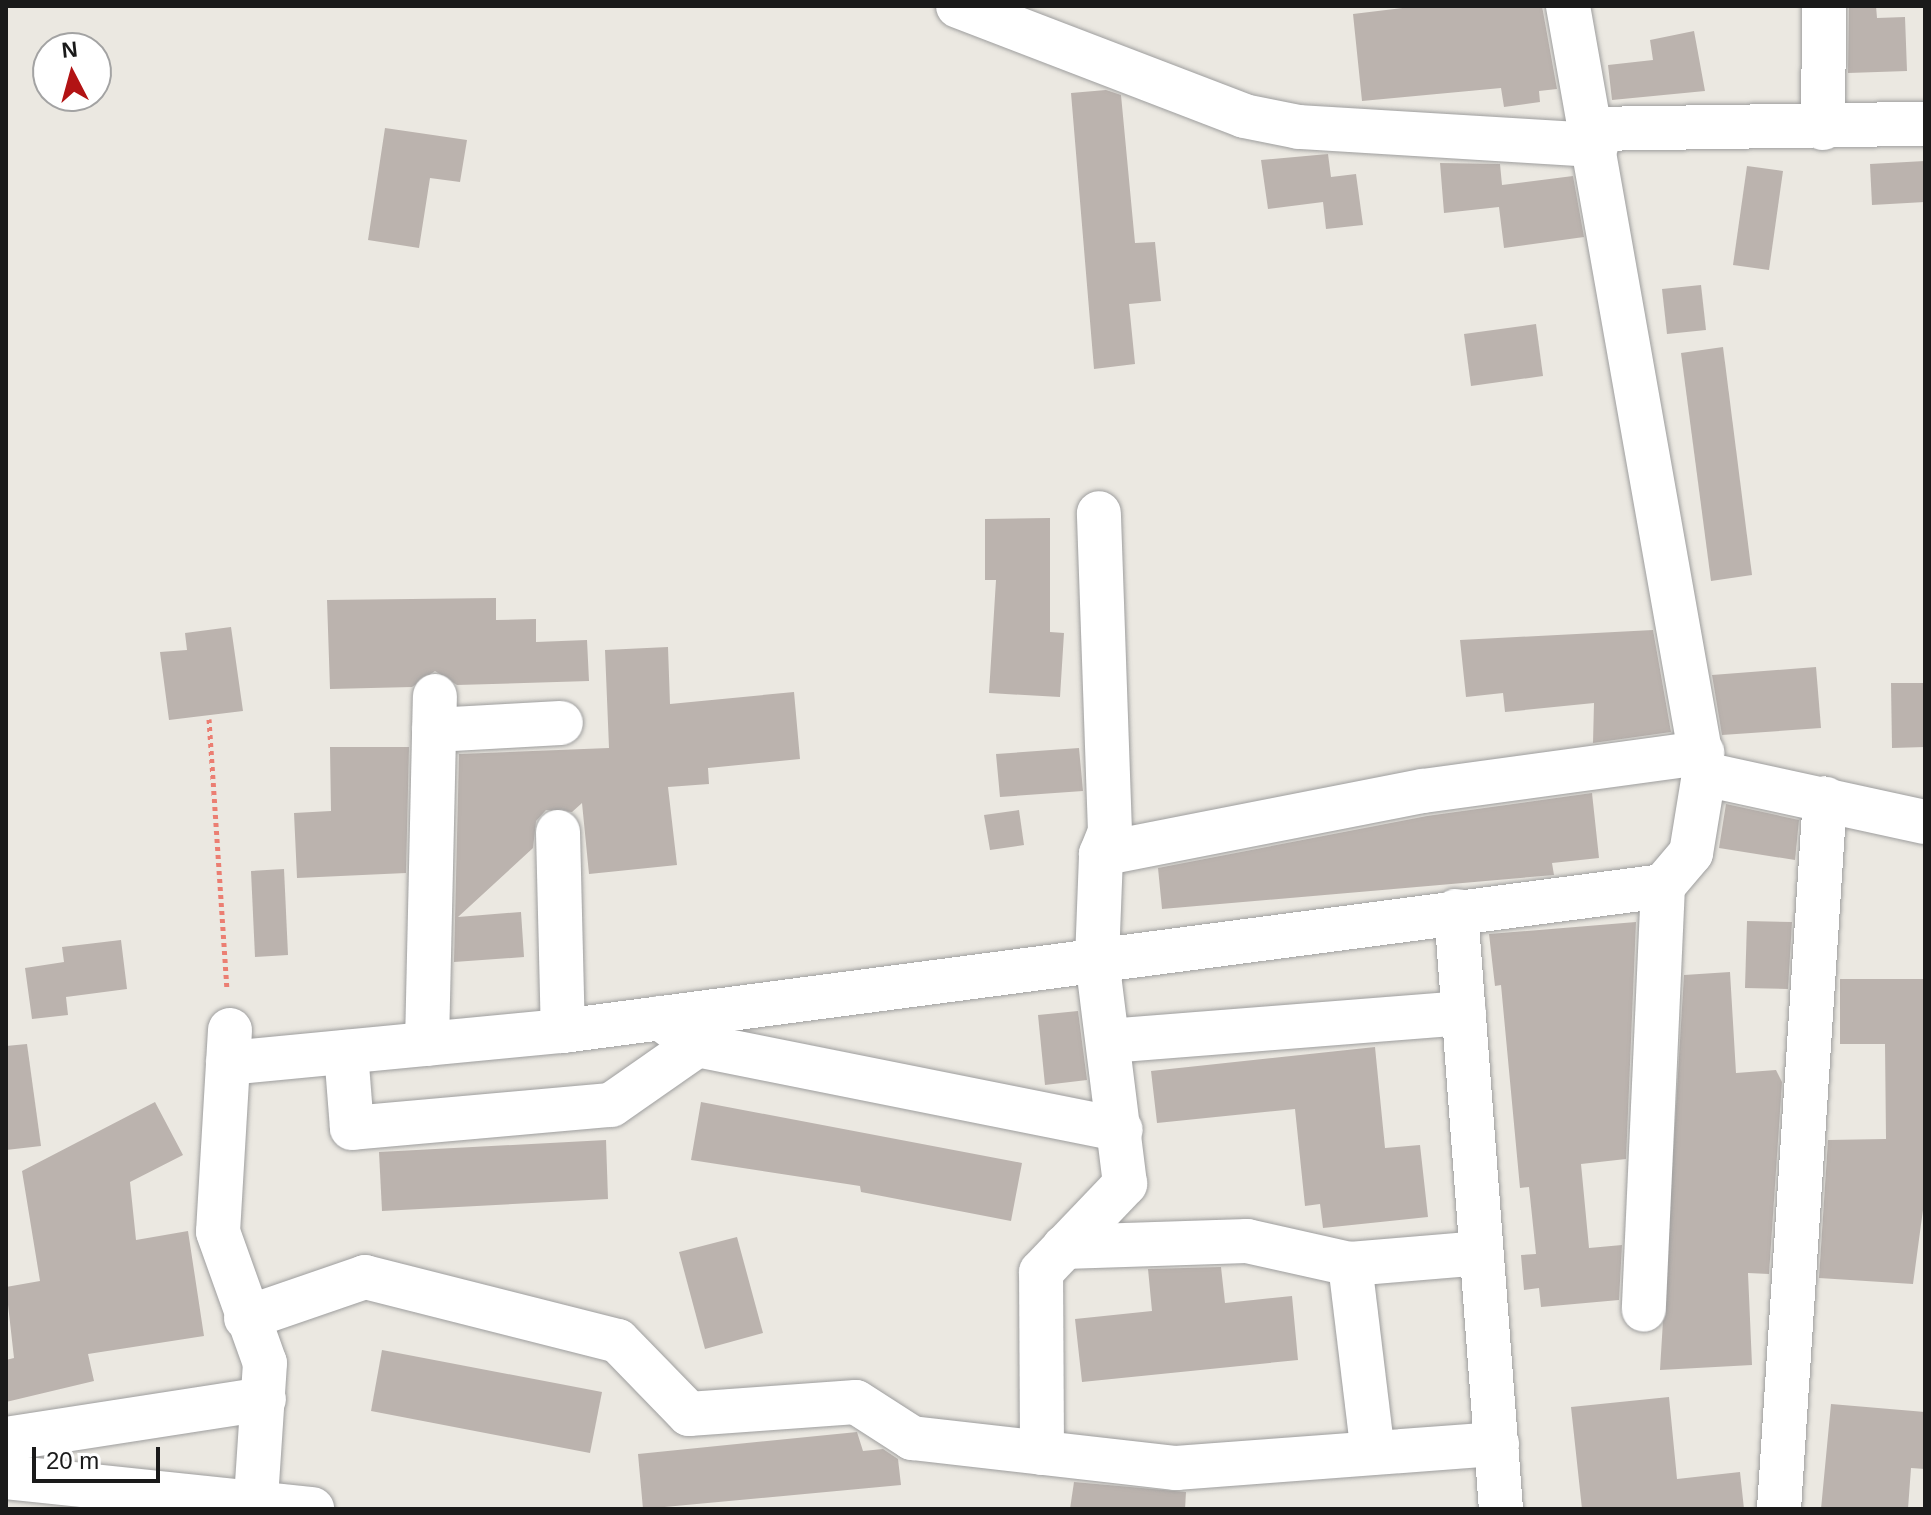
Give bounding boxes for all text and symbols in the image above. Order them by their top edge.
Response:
north arrow [32,32,112,112]
text: N [60,36,79,63]
scale bar [36,1431,164,1481]
text: 20 m [46,1447,99,1474]

